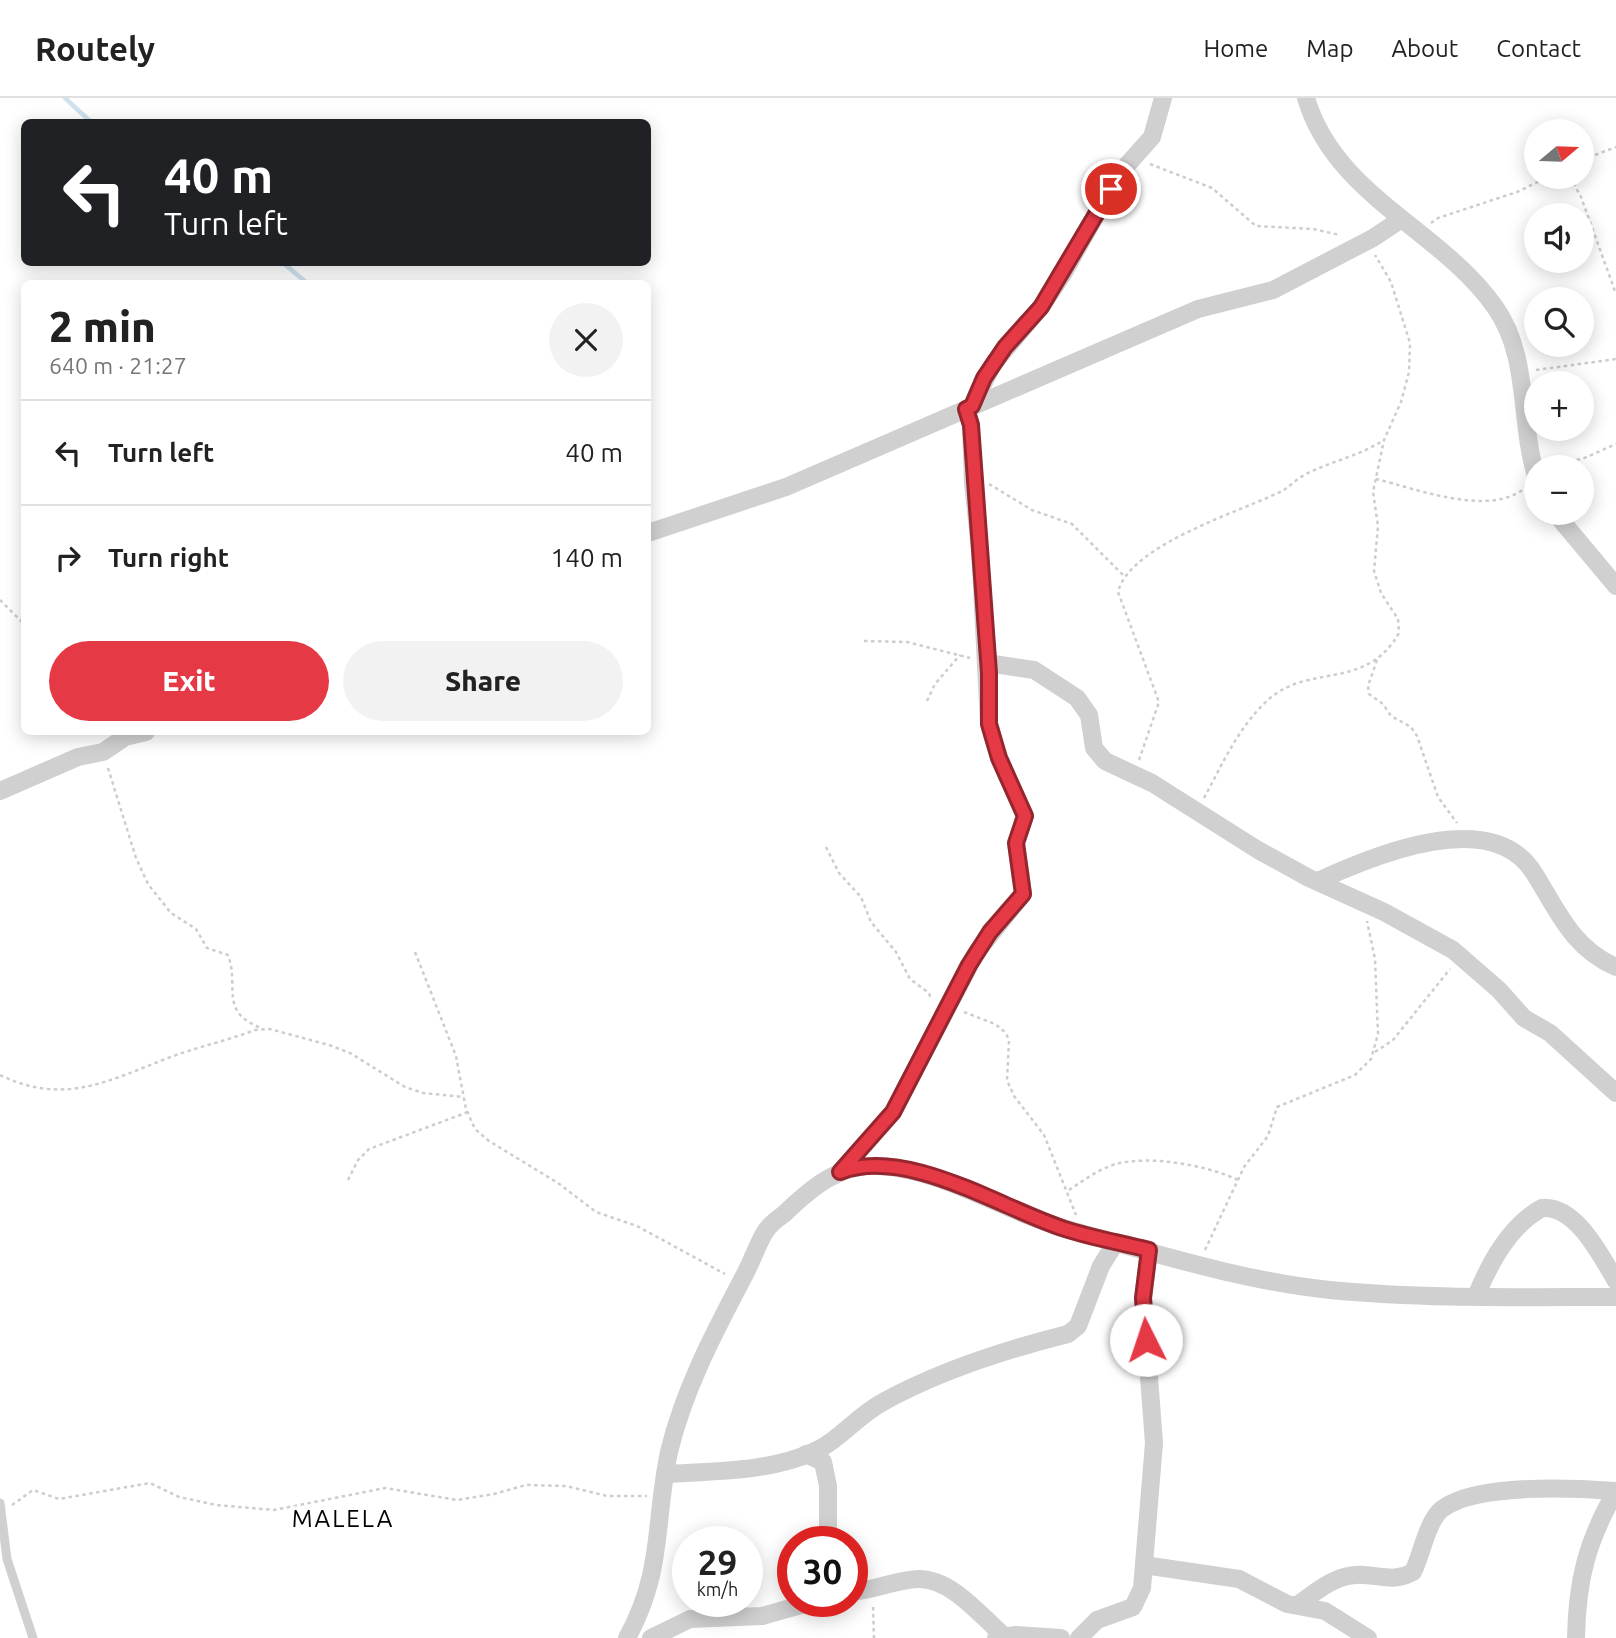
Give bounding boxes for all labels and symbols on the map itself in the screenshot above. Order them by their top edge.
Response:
north arrow [1524,119,1594,189]
pin [1081,159,1141,219]
position arrow [1109,1303,1183,1377]
district label: MALELA [292,1505,394,1532]
speed limit sign: 30 [777,1526,868,1617]

